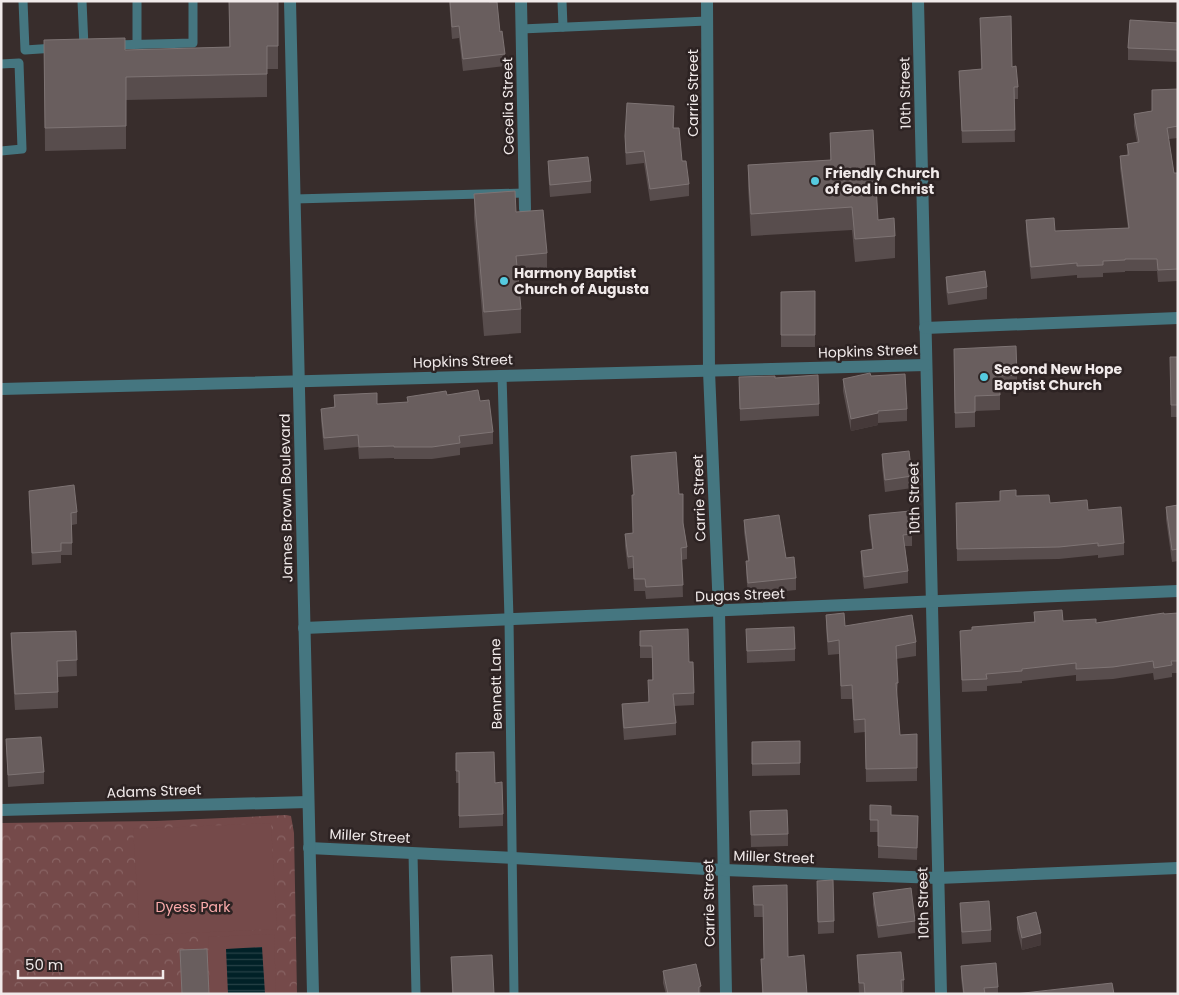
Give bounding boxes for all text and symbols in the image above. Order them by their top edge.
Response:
street label: Carrie Street [683,49,703,137]
street label: Cecelia Street [497,57,519,155]
street label: 10th Street [894,57,916,129]
place label: Friendly Church of God in Christ [825,163,940,199]
marker: Friendly Church of God in Christ [809,175,821,187]
place label: Harmony Baptist Church of Augusta [514,263,649,299]
marker: Harmony Baptist Church of Augusta [498,275,510,287]
street label: Hopkins Street [818,339,918,363]
street label: Hopkins Street [413,349,513,373]
place label: Second New Hope Baptist Church [994,359,1122,395]
marker: Second New Hope Baptist Church [978,371,990,383]
street label: James Brown Boulevard [275,414,297,582]
street label: Carrie Street [687,454,711,542]
street label: 10th Street [903,462,925,534]
street label: Dugas Street [695,583,785,607]
street label: Bennett Lane [485,638,507,730]
street label: Adams Street [106,779,202,803]
street label: Miller Street [329,824,411,848]
street label: Miller Street [733,846,815,868]
street label: Carrie Street [698,859,720,947]
street label: 10th Street [912,867,934,939]
park label: Dyess Park [156,897,231,917]
scale bar [18,948,162,980]
text: 50 m [25,954,63,975]

